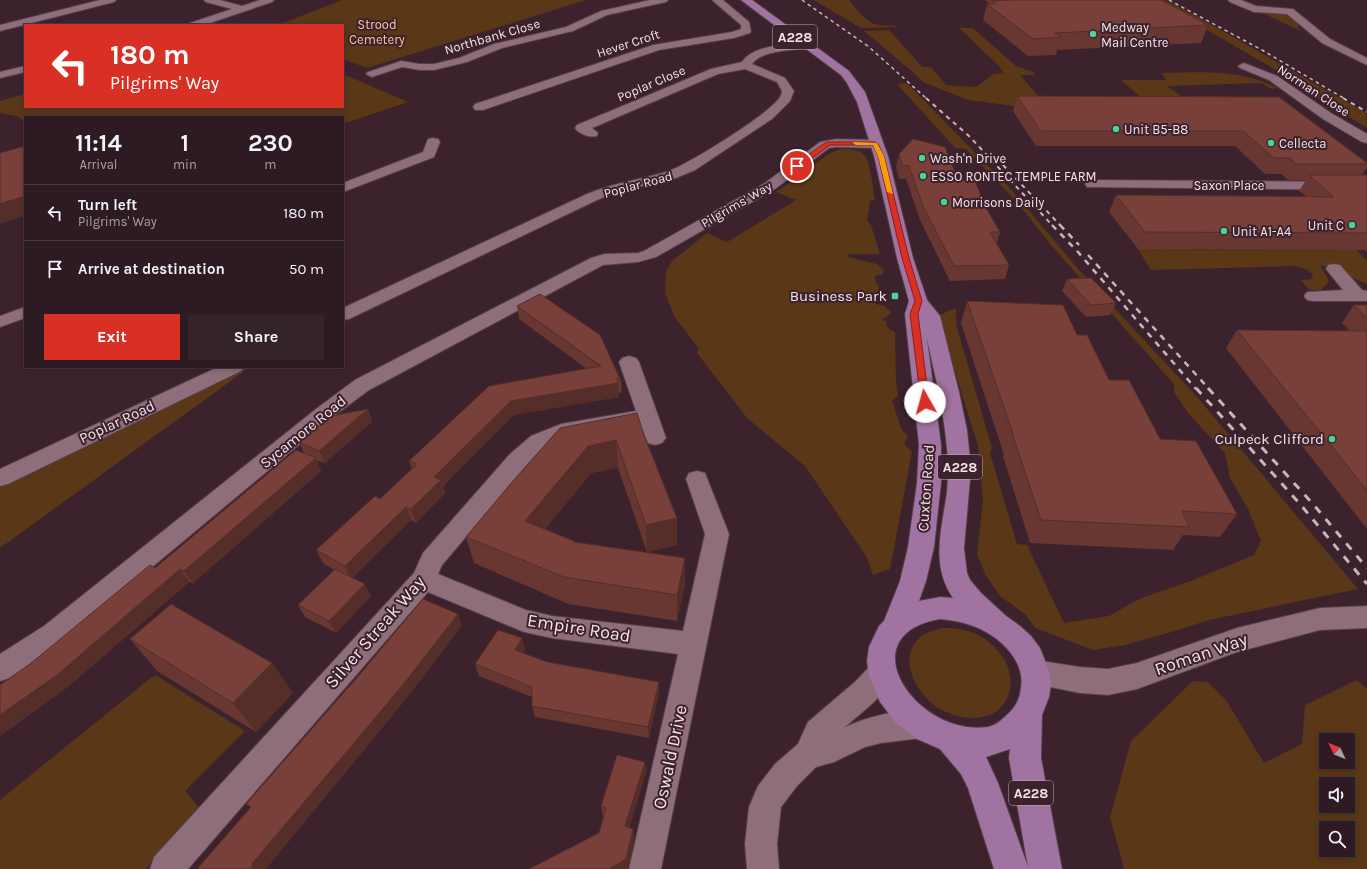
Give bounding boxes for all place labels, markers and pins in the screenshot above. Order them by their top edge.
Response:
place label: Medway Mail Centre [1101,20,1169,50]
marker: Medway Mail Centre [1088,29,1098,39]
place label: Unit B5-B8 [1124,122,1188,137]
marker: Unit B5-B8 [1111,124,1121,134]
place label: Cellecta [1279,136,1326,151]
marker: Cellecta [1266,138,1276,148]
pin [780,149,814,183]
place label: Wash'n Drive [930,151,1006,166]
marker: Wash'n Drive [917,153,927,163]
place label: ESSO RONTEC TEMPLE FARM [931,169,1097,184]
marker: ESSO RONTEC TEMPLE FARM [918,171,928,181]
place label: Morrisons Daily [952,195,1044,210]
marker: Morrisons Daily [939,197,949,207]
place label: Unit C [1308,218,1344,233]
marker: Unit C [1347,220,1357,230]
place label: Unit A1-A4 [1232,224,1291,239]
marker: Unit A1-A4 [1219,226,1229,236]
place label: Business Park [790,287,887,305]
marker: Business Park [890,291,900,301]
place label: Culpeck Clifford [1215,430,1324,448]
marker: Culpeck Clifford [1327,434,1337,444]

